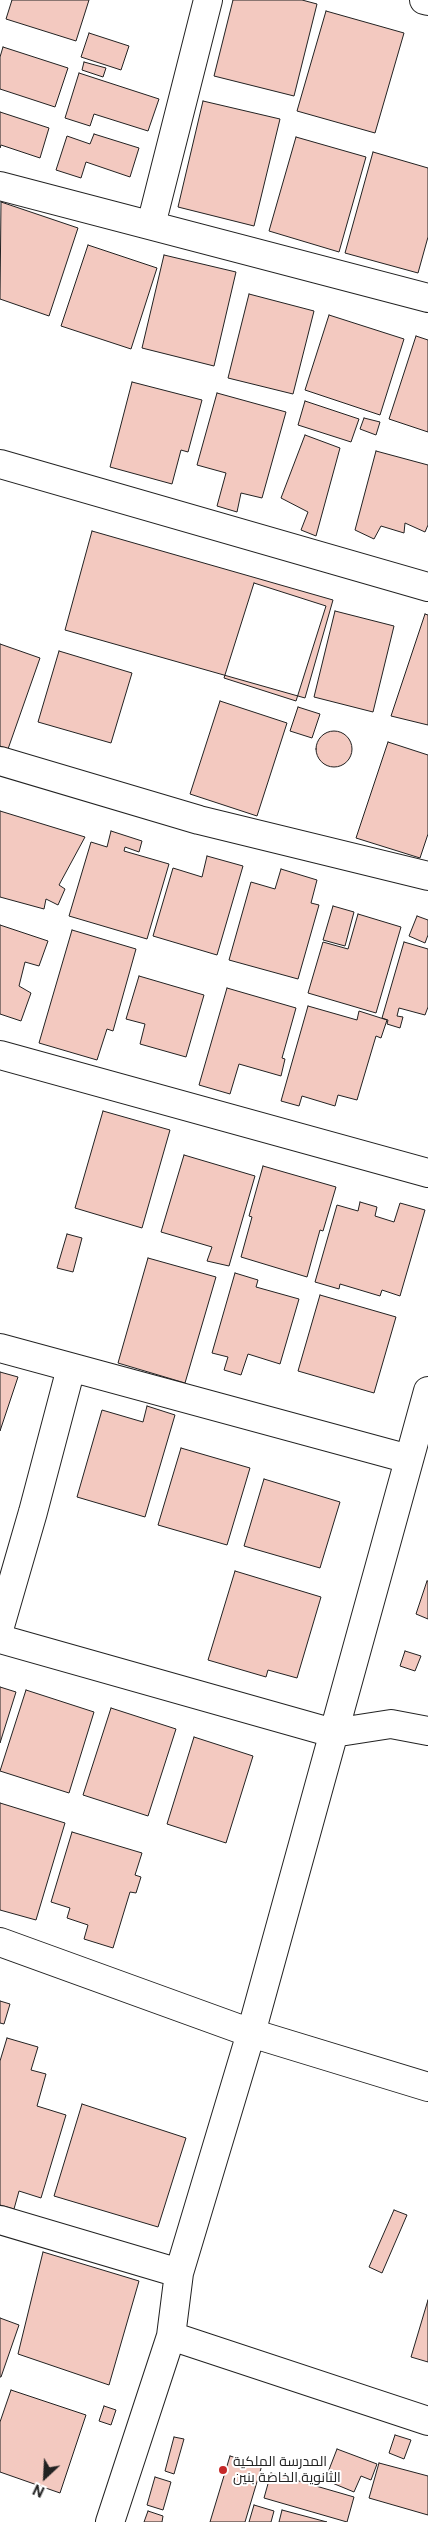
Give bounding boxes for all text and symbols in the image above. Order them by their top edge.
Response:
north arrow [20,2452,70,2502]
place label: المدرسة الملكية الثانوية الخاصة بنين [233,2454,341,2486]
marker: المدرسة الملكية الثانوية الخاصة بنين [217,2464,229,2476]
text: N [30,2481,47,2500]

